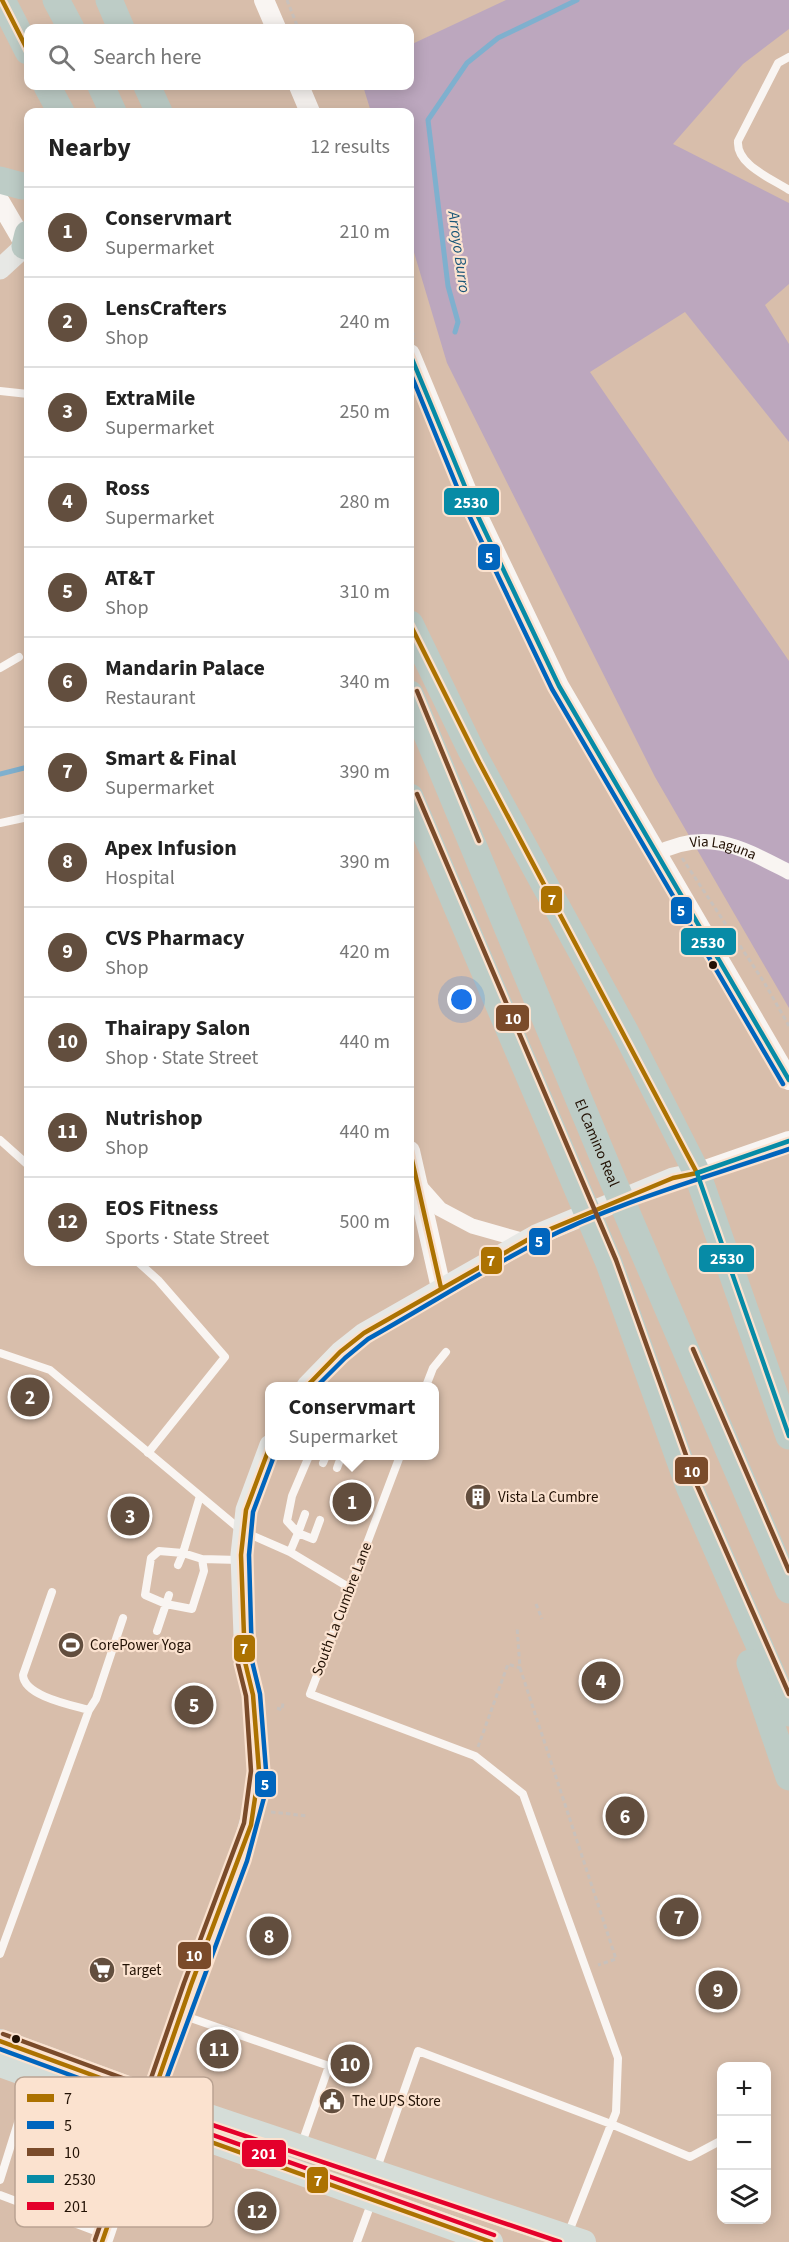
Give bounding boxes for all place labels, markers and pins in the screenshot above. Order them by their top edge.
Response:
unlabelled marker [707,959,719,971]
pin: 2 [10,1374,50,1420]
pin: 1 [332,1480,372,1524]
building icon: Vista La Cumbre [463,1482,493,1512]
place label: Vista La Cumbre [498,1487,598,1508]
pin: 3 [110,1494,150,1538]
sports icon: CorePower Yoga [56,1630,86,1660]
place label: CorePower Yoga [90,1635,191,1656]
pin: 4 [582,1658,620,1704]
pin: 5 [174,1682,214,1728]
pin: 6 [606,1794,644,1838]
pin: 7 [660,1894,698,1940]
pin: 8 [250,1914,288,1958]
supermarket icon: Target [87,1955,117,1985]
place label: Target [122,1960,161,1981]
pin: 9 [698,1968,738,2012]
pin: 11 [200,2026,238,2072]
unlabelled marker [10,2033,22,2045]
pin: 10 [330,2042,370,2086]
public building icon: The UPS Store [317,2086,347,2116]
place label: The UPS Store [352,2091,441,2112]
pin: 12 [238,2188,276,2234]

